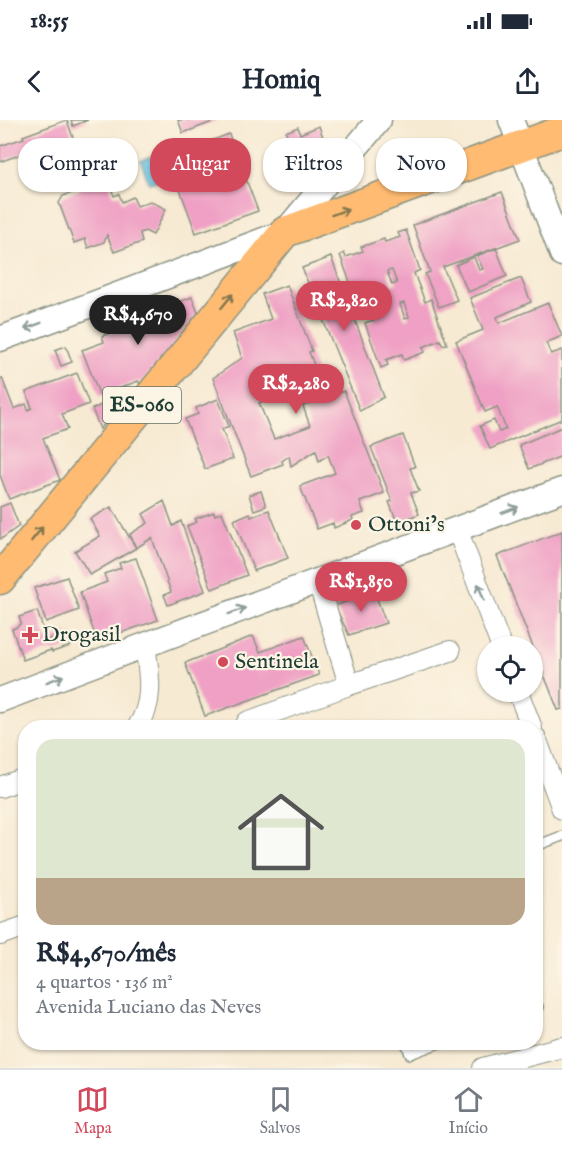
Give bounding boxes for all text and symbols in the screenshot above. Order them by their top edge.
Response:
text: 18:55 [30,7,69,35]
text: Homiq [242,64,320,98]
icon: back [18,65,51,98]
icon: share [511,65,544,98]
chip: Comprar [18,138,138,192]
chip: Alugar [150,138,251,192]
chip: Filtros [263,138,364,192]
chip: Novo [376,138,467,192]
one-way arrow [330,206,349,217]
pin: R$2,820 [289,281,399,332]
text: R$2,820 [310,288,378,313]
one-way arrow [220,294,233,310]
pin: R$4,670 [83,295,193,346]
text: R$4,670 [103,302,173,327]
one-way arrow [24,322,43,333]
pin: R$2,280 [241,364,351,415]
text: R$2,280 [262,371,330,396]
road number: ES-060 [103,387,181,423]
one-way arrow [500,503,519,514]
place label: Ottoni’s [368,511,445,539]
marker: Ottoni’s [349,518,363,532]
one-way arrow [30,526,43,542]
pin: R$1,850 [306,562,416,613]
text: R$1,850 [329,569,393,594]
one-way arrow [474,583,485,602]
one-way arrow [228,604,246,615]
place label: Drogasil [42,621,121,649]
marker: Drogasil [23,628,37,642]
map controls [477,636,543,702]
button: locate [477,636,543,702]
place label: Sentinela [235,648,319,676]
marker: Sentinela [216,655,230,669]
one-way arrow [45,673,63,684]
icon: home [227,778,335,886]
text: R$4,670/mês [36,937,176,970]
text: 4 quartos · 136 m² [36,970,173,995]
text: Avenida Luciano das Neves [36,995,261,1020]
tab: Mapa [74,1083,112,1139]
tab: Salvos [260,1083,300,1139]
tab: Início [449,1083,488,1139]

